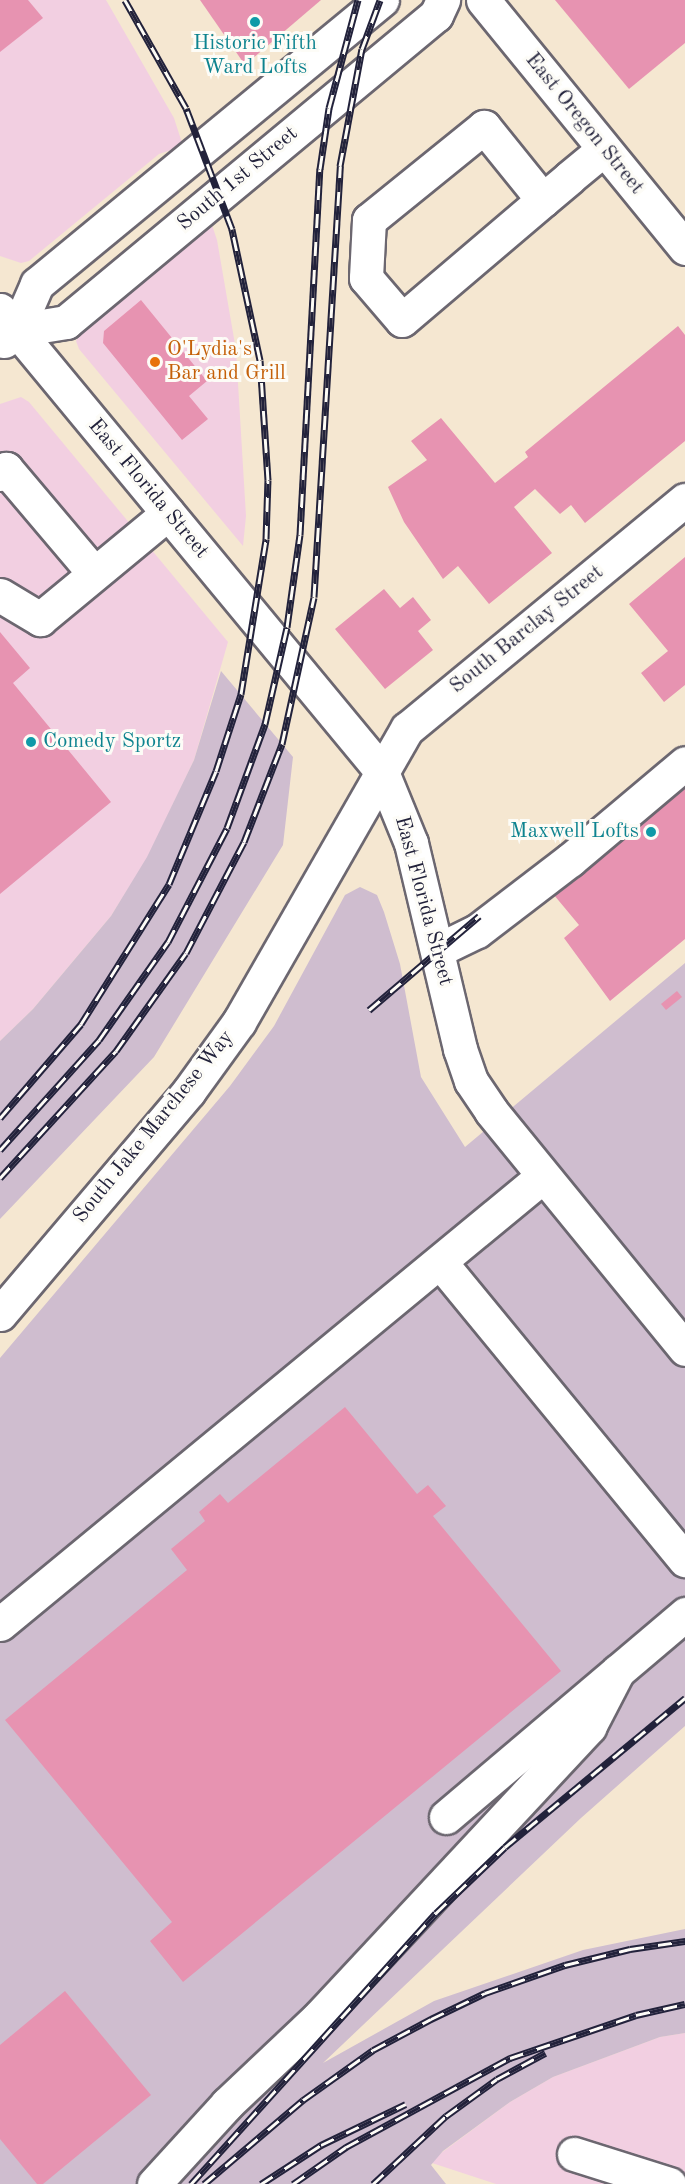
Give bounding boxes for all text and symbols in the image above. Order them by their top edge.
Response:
marker: Historic Fifth Ward Lofts [248,15,262,29]
place label: Historic Fifth Ward Lofts [193,31,317,81]
street label: East Oregon Street [519,48,649,200]
street label: South 1st Street [173,121,303,237]
place label: O'Lydia's Bar and Grill [167,337,286,387]
marker: O'Lydia's Bar and Grill [148,355,162,369]
street label: East Florida Street [82,414,214,564]
street label: South Barclay Street [445,560,609,700]
place label: Comedy Sportz [43,729,181,755]
marker: Comedy Sportz [24,735,38,749]
street label: East Florida Street [388,813,458,989]
place label: Maxwell Lofts [510,819,639,845]
marker: Maxwell Lofts [644,825,658,839]
street label: South Jake Marchese Way [68,1025,240,1229]

